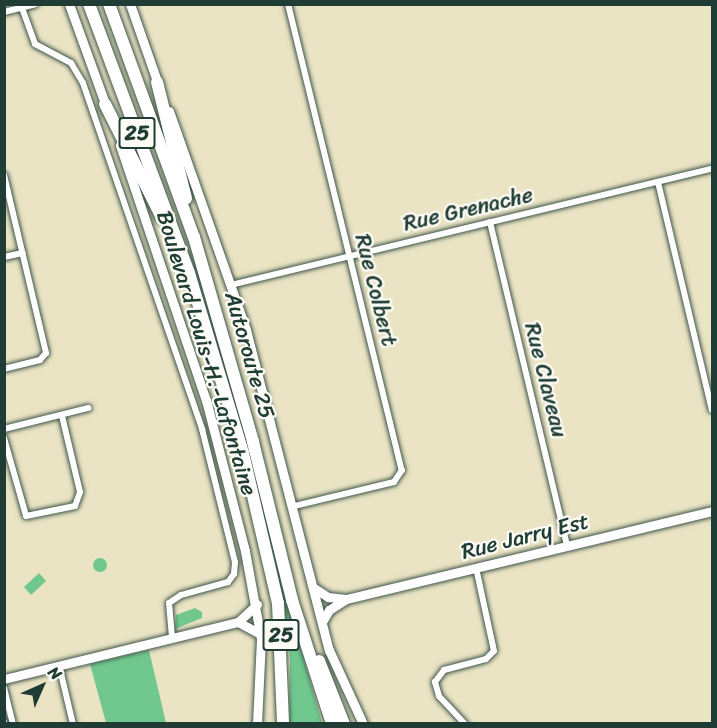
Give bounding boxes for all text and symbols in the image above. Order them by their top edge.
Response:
road number: 25 [118,115,156,151]
street label: Rue Grenache [401,181,535,237]
street label: Boulevard Louis-H.-Lafontaine [151,207,263,499]
street label: Rue Colbert [349,231,403,349]
street label: Autoroute 25 [219,289,281,421]
street label: Rue Claveau [519,320,573,440]
street label: Rue Jarry Est [458,507,592,565]
road number: 25 [262,617,300,653]
north arrow [12,656,72,716]
text: N [41,659,69,687]

